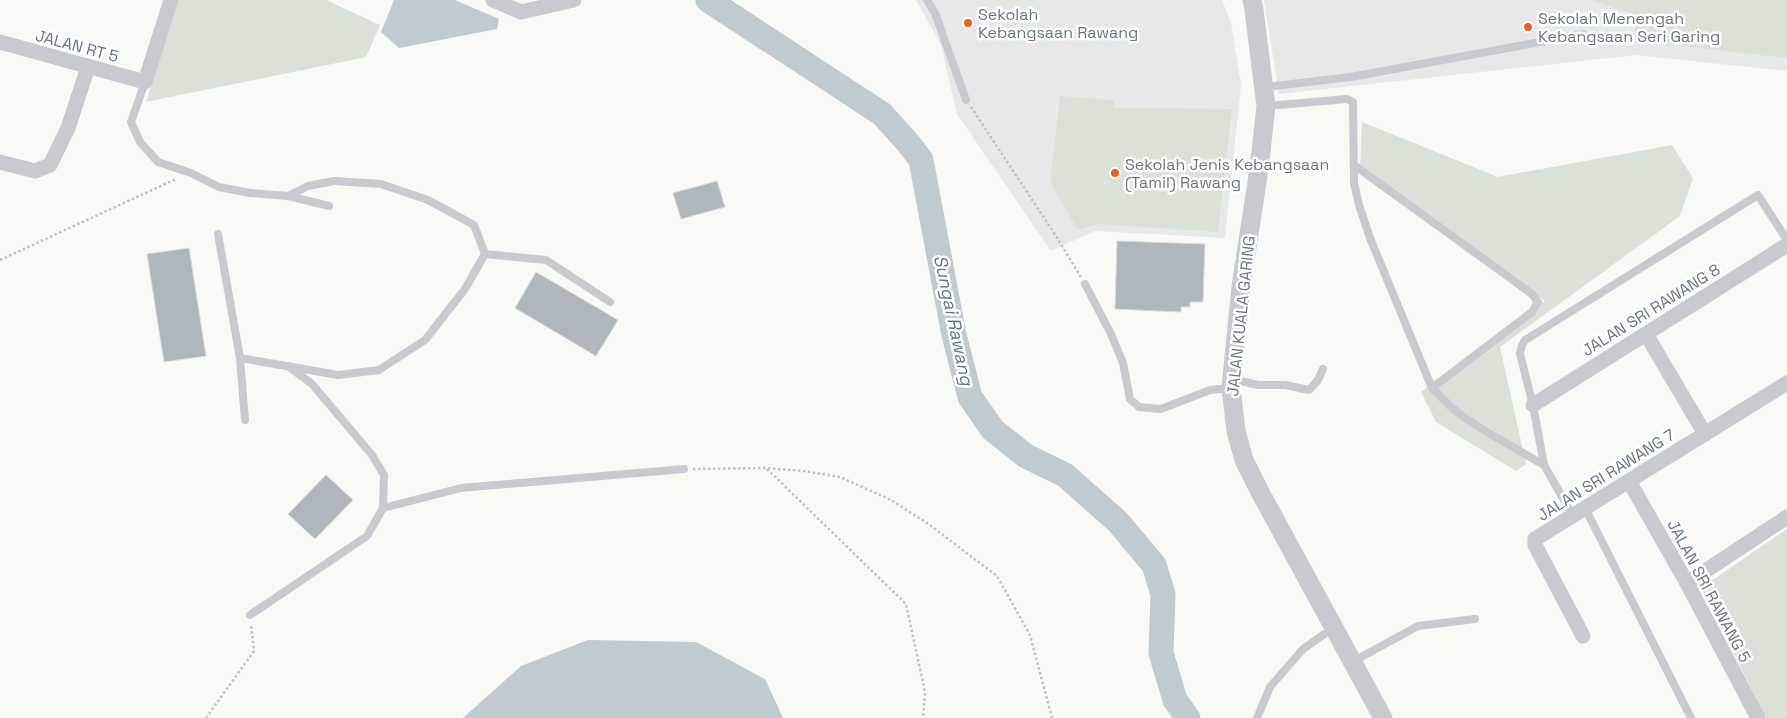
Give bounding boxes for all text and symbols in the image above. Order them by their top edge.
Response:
place label: Sekolah Kebangsaan Rawang [978,4,1138,43]
place label: Sekolah Menengah Kebangsaan Seri Garing [1538,8,1720,47]
marker: Sekolah Kebangsaan Rawang [962,17,974,29]
marker: Sekolah Menengah Kebangsaan Seri Garing [1522,21,1534,33]
street label: JALAN RT 5 [33,25,121,67]
place label: Sekolah Jenis Kebangsaan (Tamil) Rawang [1125,154,1329,193]
marker: Sekolah Jenis Kebangsaan (Tamil) Rawang [1109,167,1121,179]
street label: JALAN KUALA GARING [1222,235,1260,397]
water label: Sungai Rawang [929,253,979,389]
street label: JALAN SRI RAWANG 8 [1578,259,1724,361]
street label: JALAN SRI RAWANG 7 [1533,424,1679,526]
street label: JALAN SRI RAWANG 5 [1662,516,1756,666]

